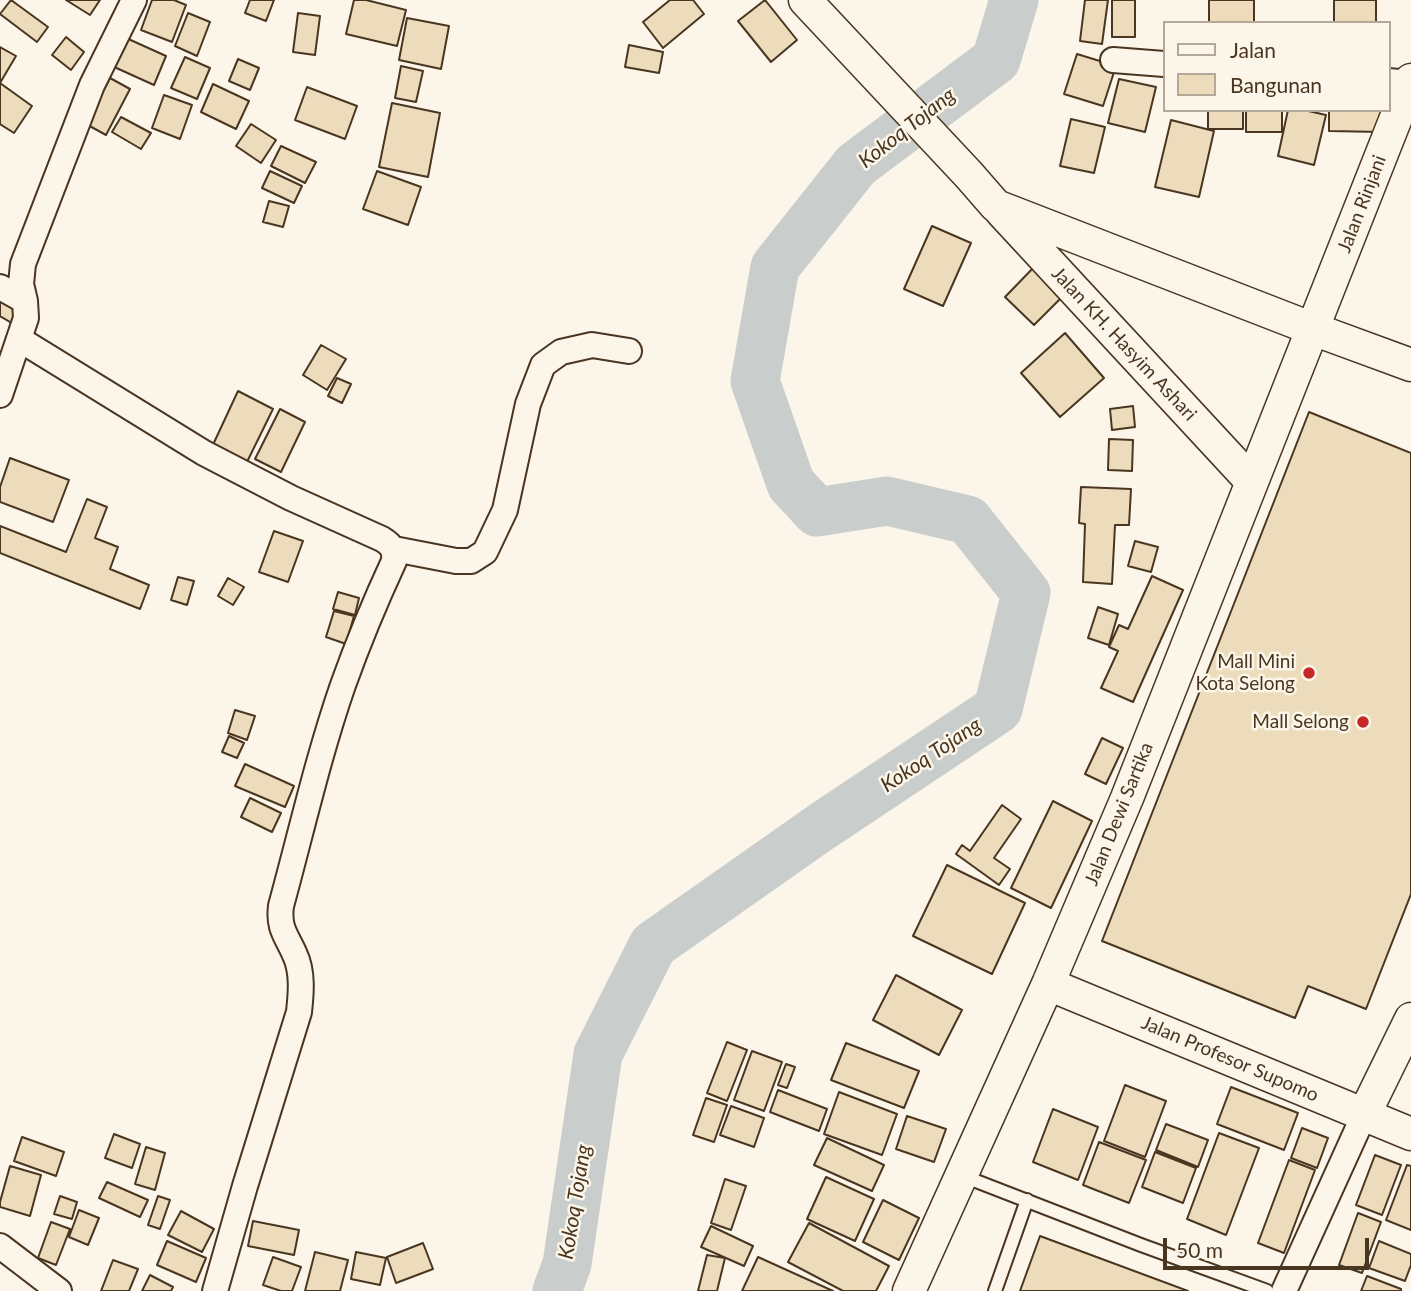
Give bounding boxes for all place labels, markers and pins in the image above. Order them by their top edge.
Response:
place label: Mall Mini Kota Selong [1195,651,1295,695]
marker: Mall Mini Kota Selong [1301,665,1317,681]
place label: Mall Selong [1252,711,1349,733]
marker: Mall Selong [1355,714,1371,730]

